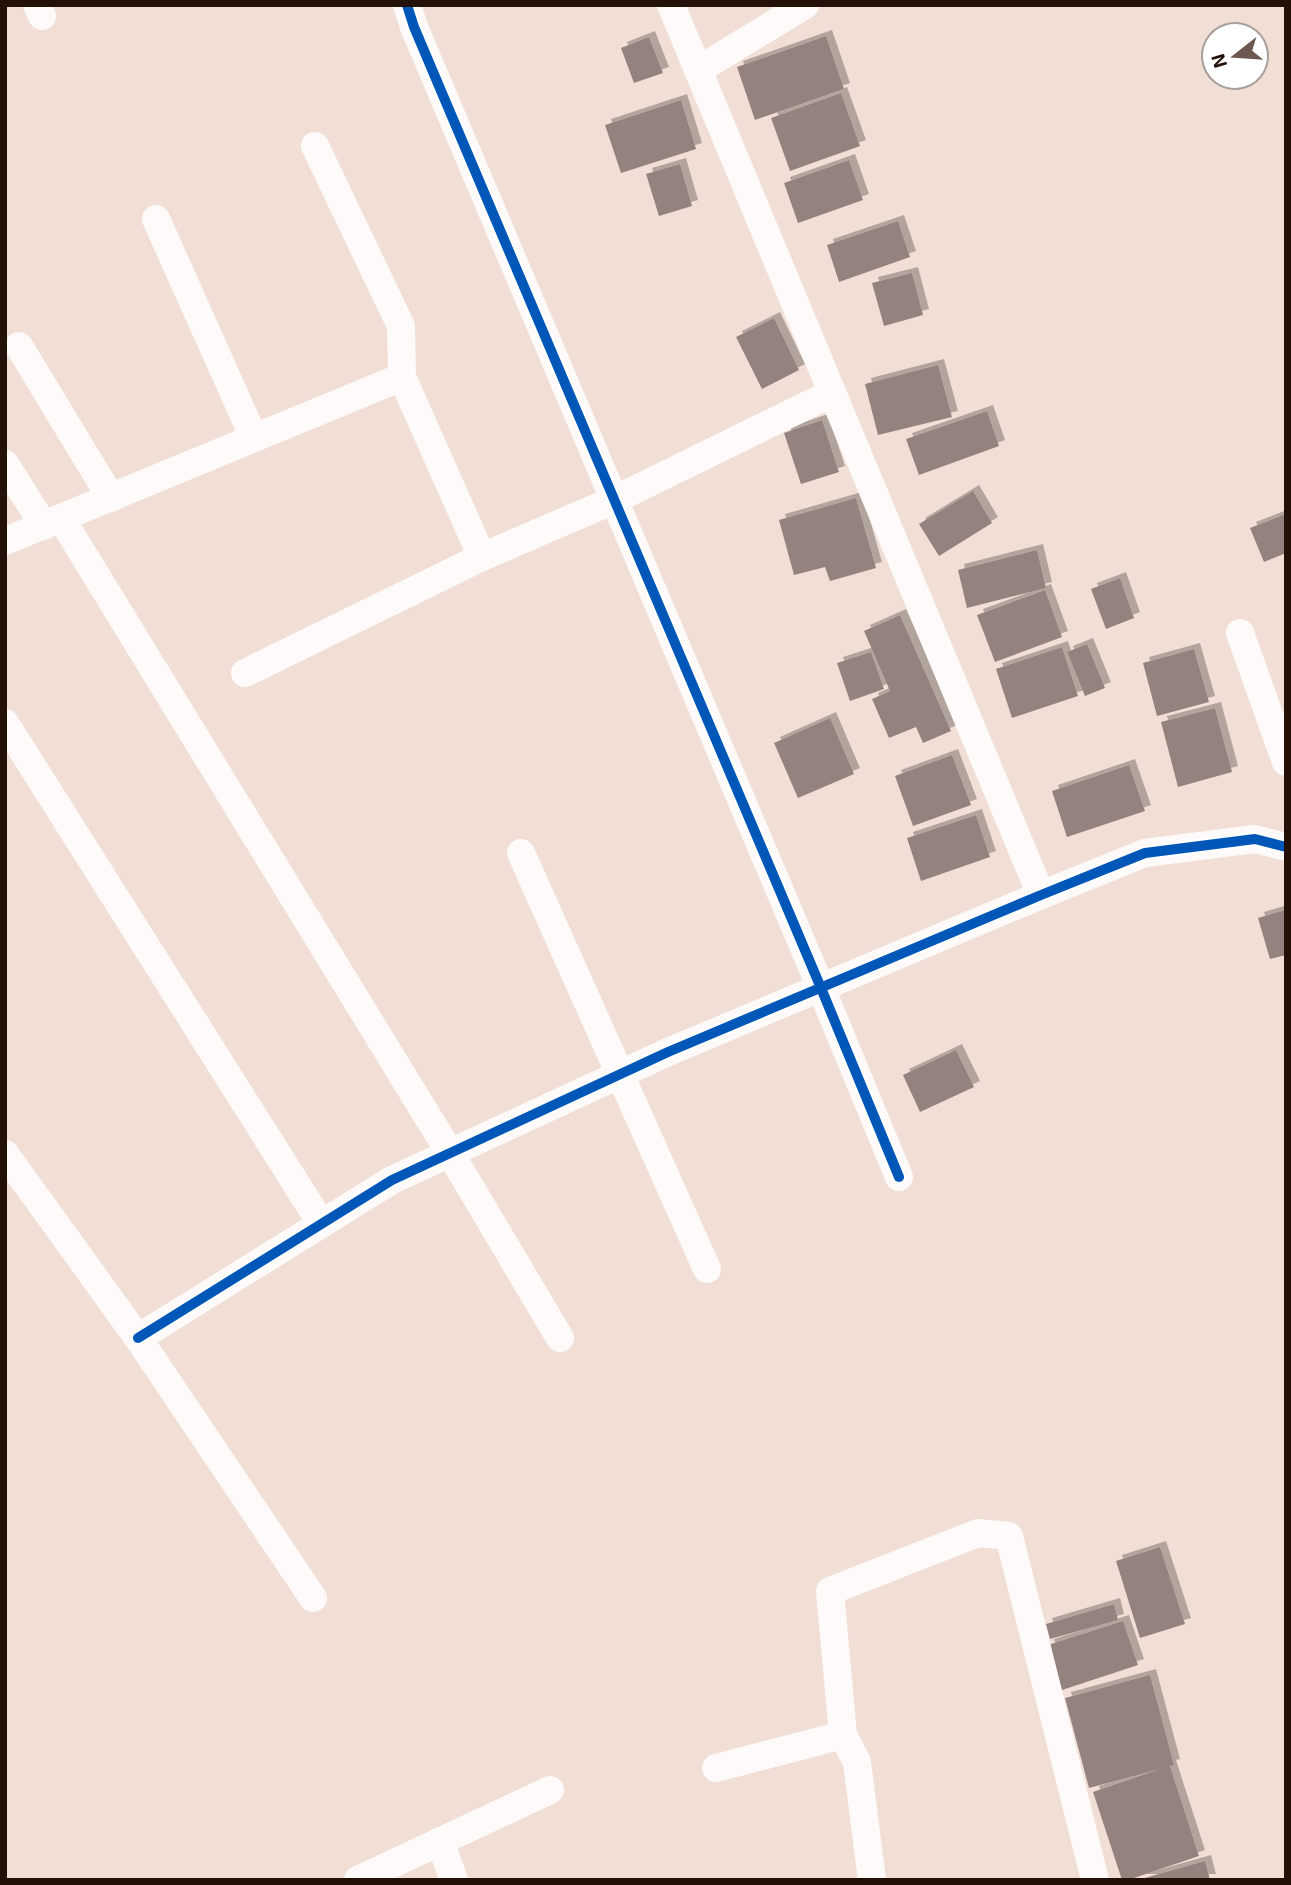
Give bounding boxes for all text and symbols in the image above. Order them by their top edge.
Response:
north arrow [1200,21,1270,91]
text: N [1205,51,1231,71]

